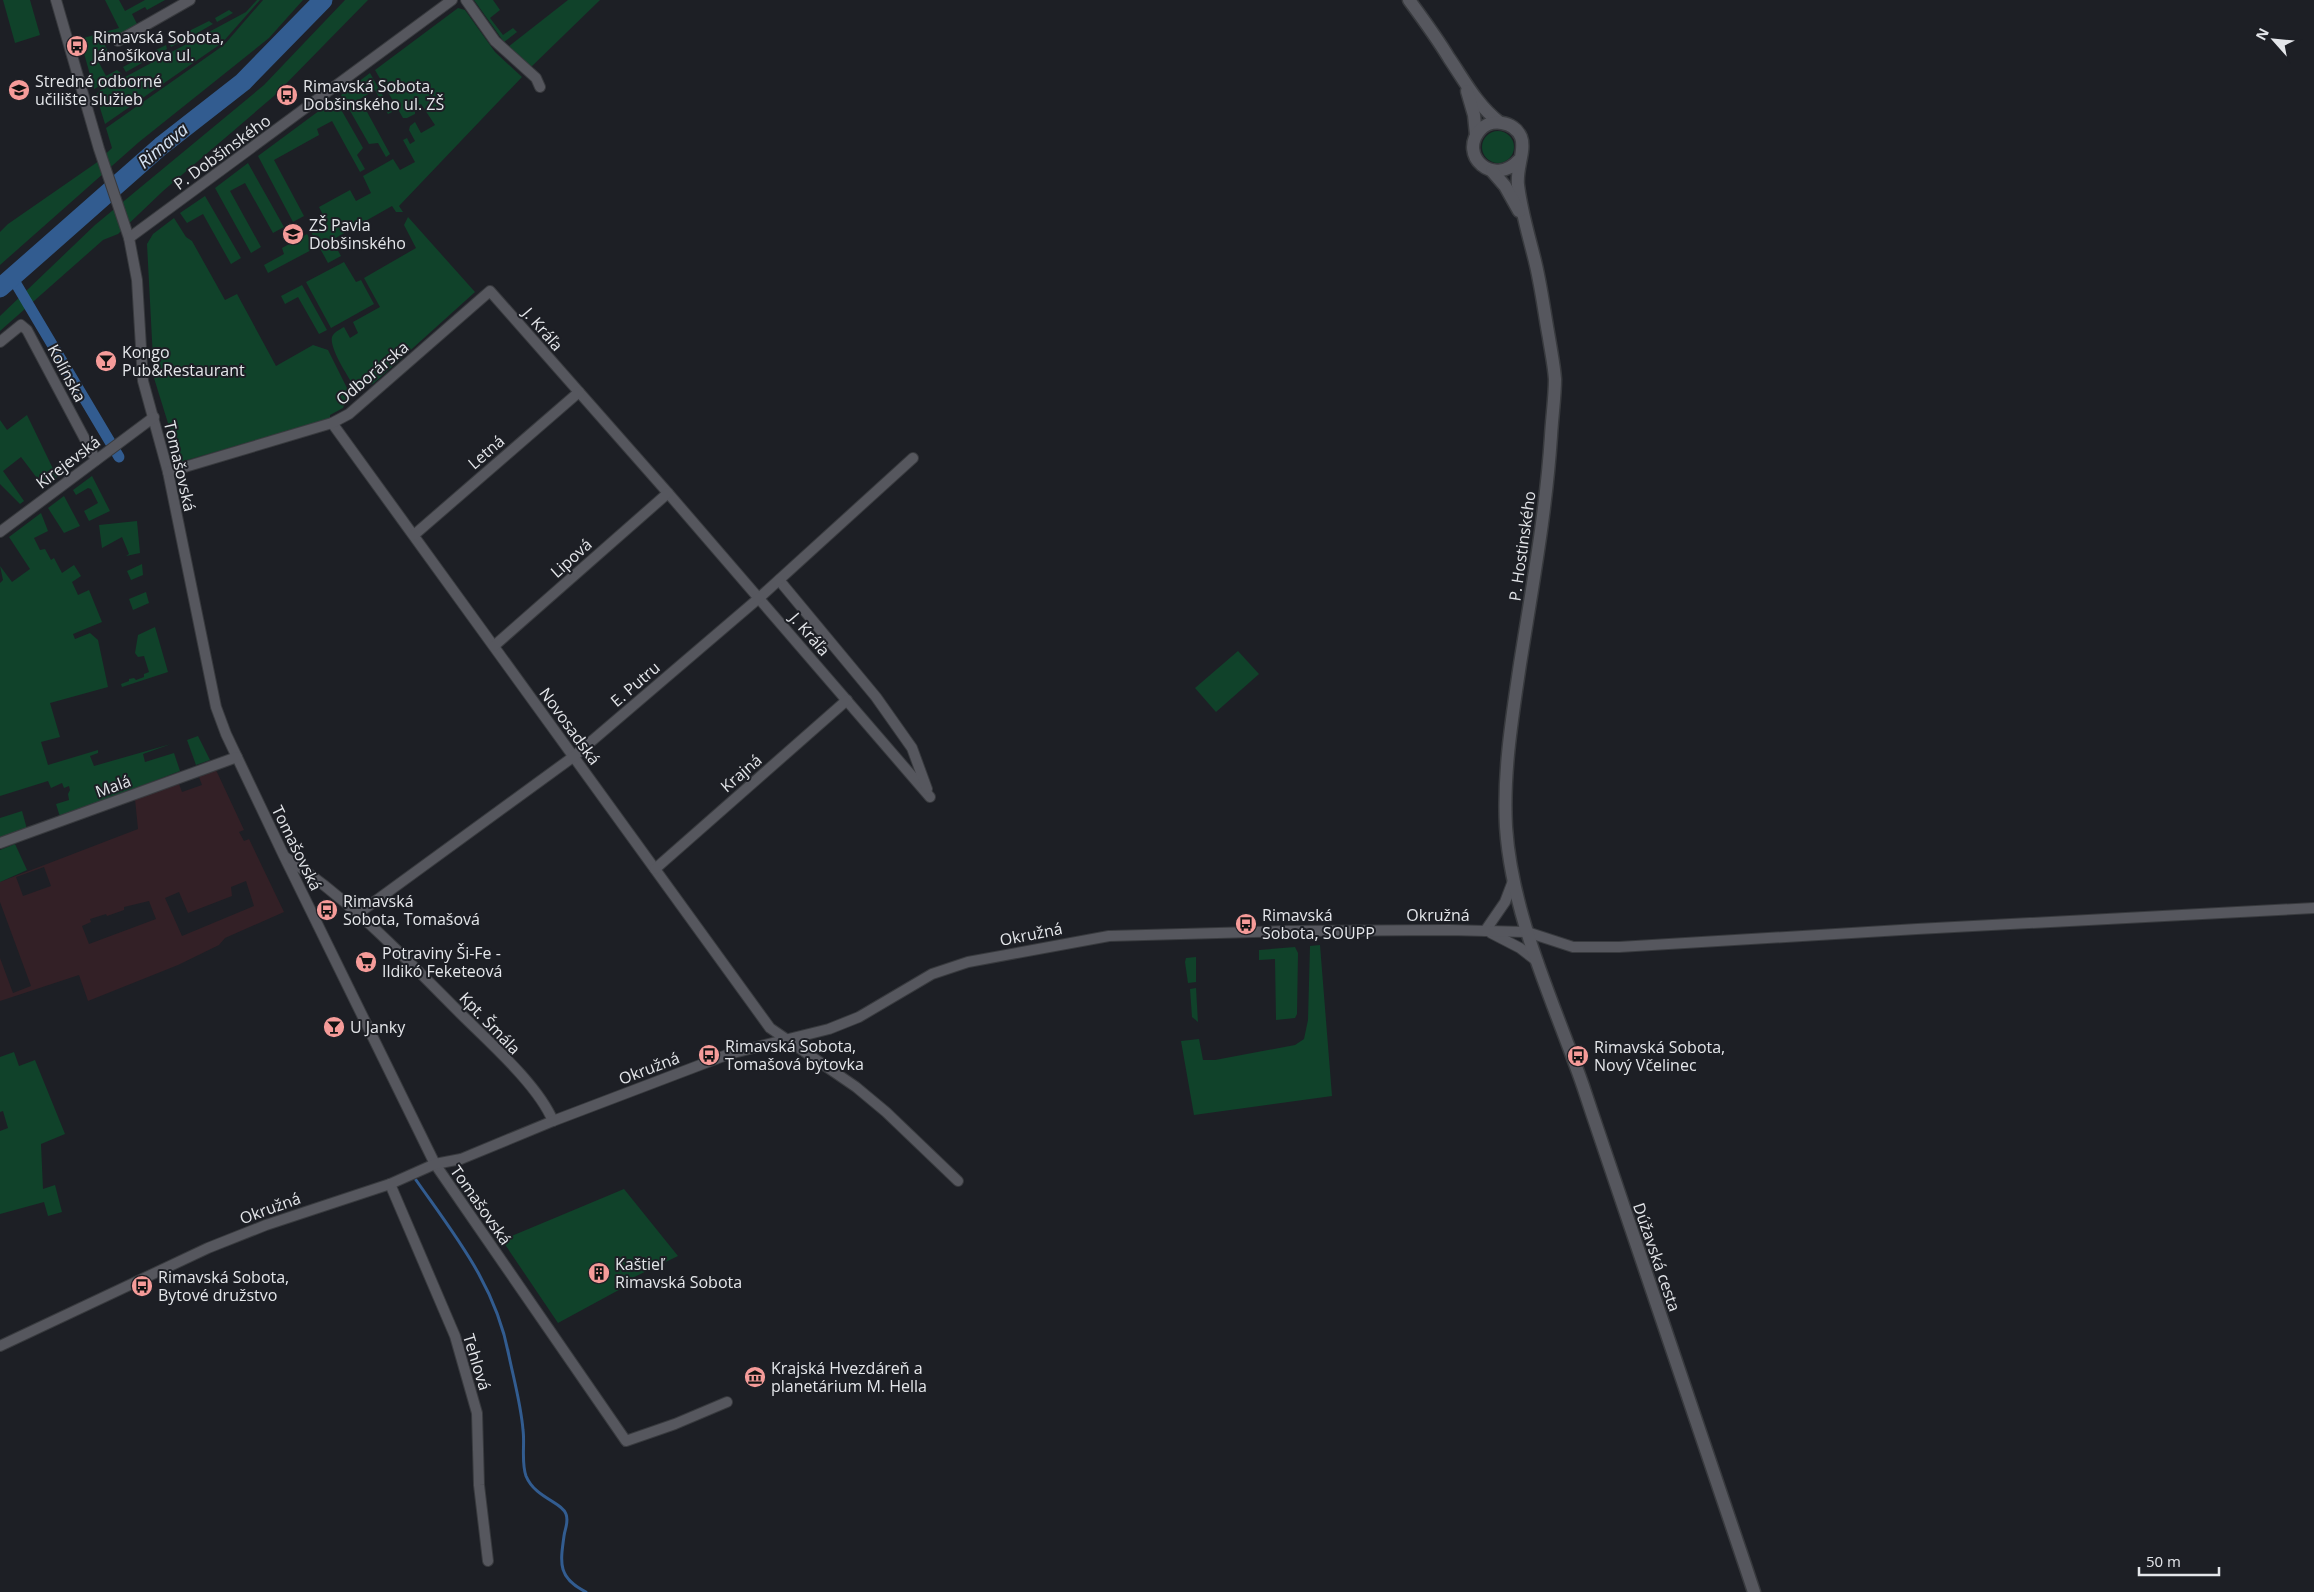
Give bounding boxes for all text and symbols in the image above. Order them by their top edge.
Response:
north arrow [2249,15,2299,65]
text: N [2251,24,2273,43]
place label: Rimavská Sobota, Jánošíkova ul. [91,26,224,66]
bus stop icon: Rimavská Sobota, Jánošíkova ul. [65,34,89,58]
place label: Stredné odborné učilište služieb [35,70,162,110]
place label: Rimavská Sobota, Dobšinského ul. ZŠ [303,75,444,115]
school or university icon: Stredné odborné učilište služieb [7,78,31,102]
bus stop icon: Rimavská Sobota, Dobšinského ul. ZŠ [275,83,299,107]
street label: P. Dobšinského [169,109,275,195]
water label: Rimava [132,117,193,173]
place label: ZŠ Pavla Dobšinského [309,214,406,254]
school or university icon: ZŠ Pavla Dobšinského [281,222,305,246]
street label: J. Kráľa [517,301,568,355]
street label: Odborárska [331,336,413,410]
street label: Kolínska [43,340,91,406]
place label: Kongo Pub&Restaurant [122,341,245,381]
bar icon: Kongo Pub&Restaurant [94,349,118,373]
street label: Tomašovská [159,419,201,513]
street label: Letná [463,430,509,474]
street label: Kirejevská [31,431,105,493]
street label: P. Hostinského [1503,489,1541,603]
street label: Lipová [546,534,596,582]
street label: J. Kráľa [784,606,835,660]
street label: E. Putru [606,656,664,712]
street label: Novosadská [534,683,606,769]
street label: Krajná [716,749,766,797]
street label: Malá [92,769,134,803]
street label: Tomašovská [267,802,327,894]
place label: Rimavská Sobota, Tomašová [343,890,480,930]
bus stop icon: Rimavská Sobota, Tomašová [315,898,339,922]
place label: Rimavská Sobota, SOUPP [1262,904,1375,944]
street label: Okružná [1406,904,1470,926]
bus stop icon: Rimavská Sobota, SOUPP [1234,912,1258,936]
street label: Okružná [998,917,1064,951]
place label: Potraviny Ši-Fe - Ildikó Feketeová [382,942,502,982]
supermarket icon: Potraviny Ši-Fe - Ildikó Feketeová [354,950,378,974]
street label: Kpt. Šmála [455,987,525,1059]
bar icon: U Janky [322,1015,346,1039]
place label: U Janky [350,1016,406,1038]
place label: Rimavská Sobota, Tomašová bytovka [725,1035,864,1075]
place label: Rimavská Sobota, Nový Včelinec [1594,1036,1725,1076]
bus stop icon: Rimavská Sobota, Tomašová bytovka [697,1043,721,1067]
bus stop icon: Rimavská Sobota, Nový Včelinec [1566,1044,1590,1068]
street label: Okružná [615,1046,683,1090]
street label: Tomašovská [446,1161,516,1249]
street label: Okružná [236,1187,304,1229]
street label: Dúžavská cesta [1628,1200,1686,1314]
place label: Kaštieľ Rimavská Sobota [615,1253,742,1293]
building icon: Kaštieľ Rimavská Sobota [587,1261,611,1285]
place label: Rimavská Sobota, Bytové družstvo [158,1266,289,1306]
bus stop icon: Rimavská Sobota, Bytové družstvo [130,1274,154,1298]
street label: Tehlová [458,1331,496,1393]
place label: Krajská Hvezdáreň a planetárium M. Hella [771,1357,927,1397]
museum icon: Krajská Hvezdáreň a planetárium M. Hella [743,1365,767,1389]
scale bar [2139,1544,2219,1576]
text: 50 m [2146,1551,2181,1571]

